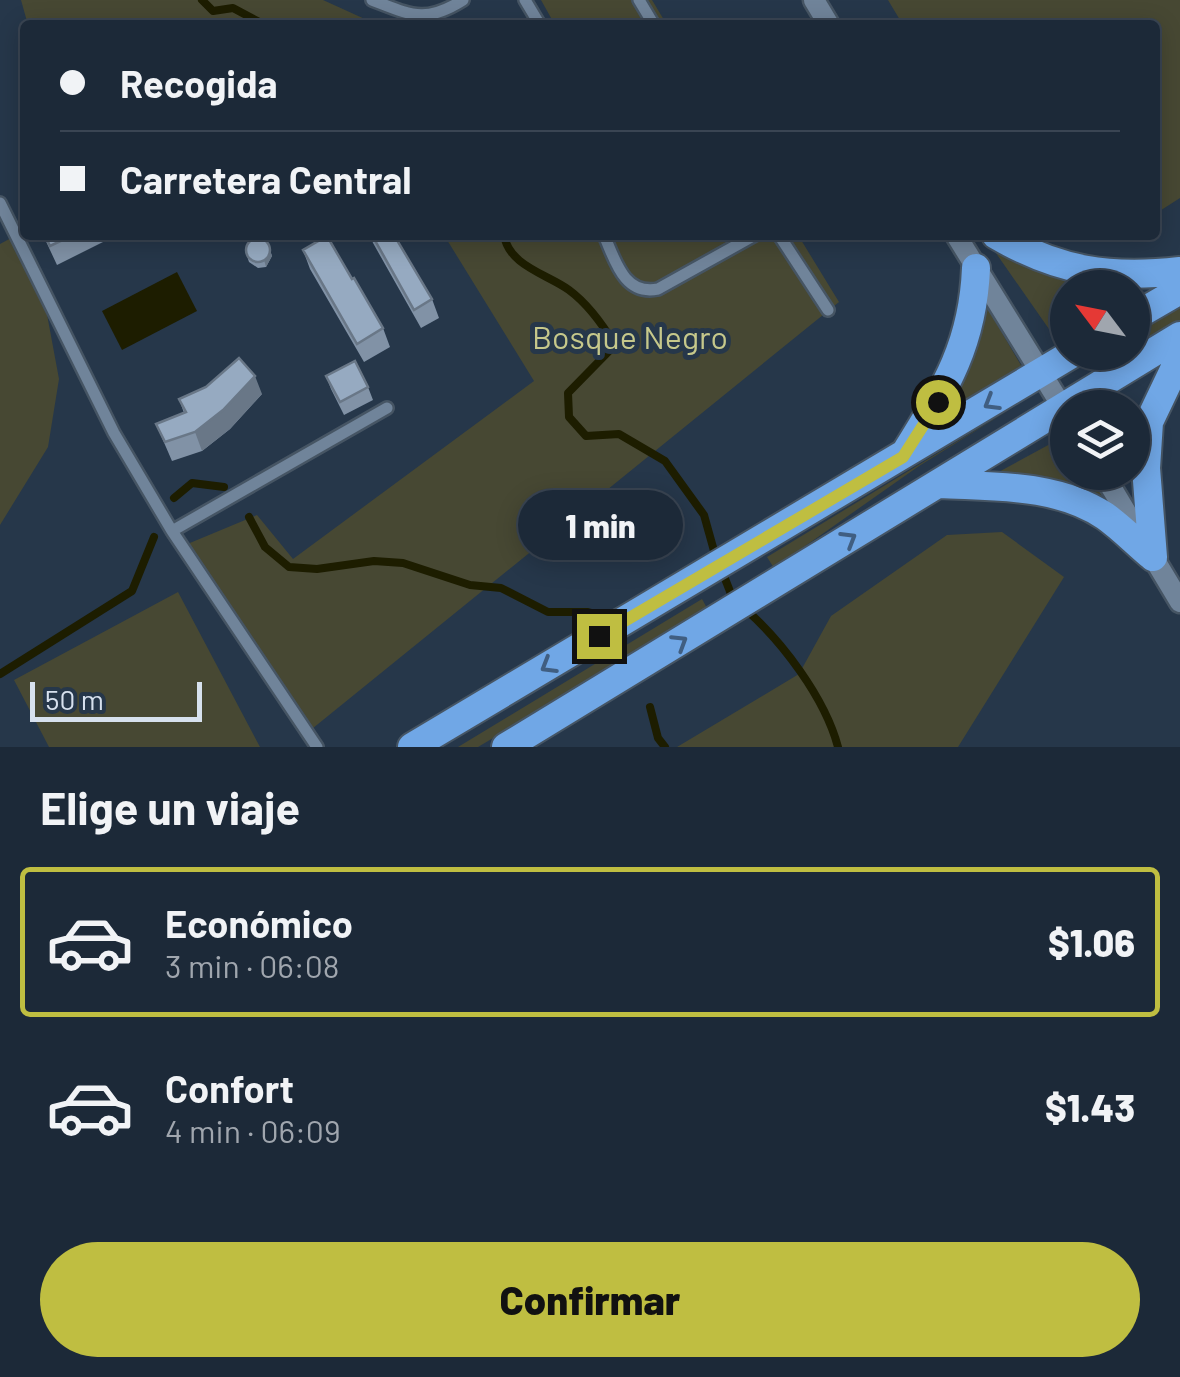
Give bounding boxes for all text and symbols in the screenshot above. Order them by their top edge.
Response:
text: Recogida [120,60,278,106]
text: Carretera Central [120,156,412,202]
north arrow [1050,270,1150,370]
map controls [1050,270,1150,490]
park label: Bosque Negro [532,317,728,355]
route start [916,380,961,425]
button: layers [1050,390,1150,490]
one-way arrow [984,391,1002,410]
callout: 1 min [516,491,682,561]
text: 1 min [565,506,636,544]
one-way arrow [838,532,856,551]
route end [577,614,622,659]
one-way arrow [669,636,687,655]
one-way arrow [541,654,559,674]
scale bar [30,677,202,721]
text: 50 m [45,682,104,716]
text: Elige un viaje [40,780,300,834]
icon: car [45,897,135,987]
text: Económico [165,900,353,946]
text: $1.06 [1048,919,1135,965]
text: 3 min · 06:08 [165,946,339,984]
icon: car [45,1062,135,1152]
text: Confort [165,1065,294,1111]
text: $1.43 [1045,1084,1135,1130]
text: 4 min · 06:09 [165,1111,341,1149]
button: Confirmar [40,1242,1140,1357]

